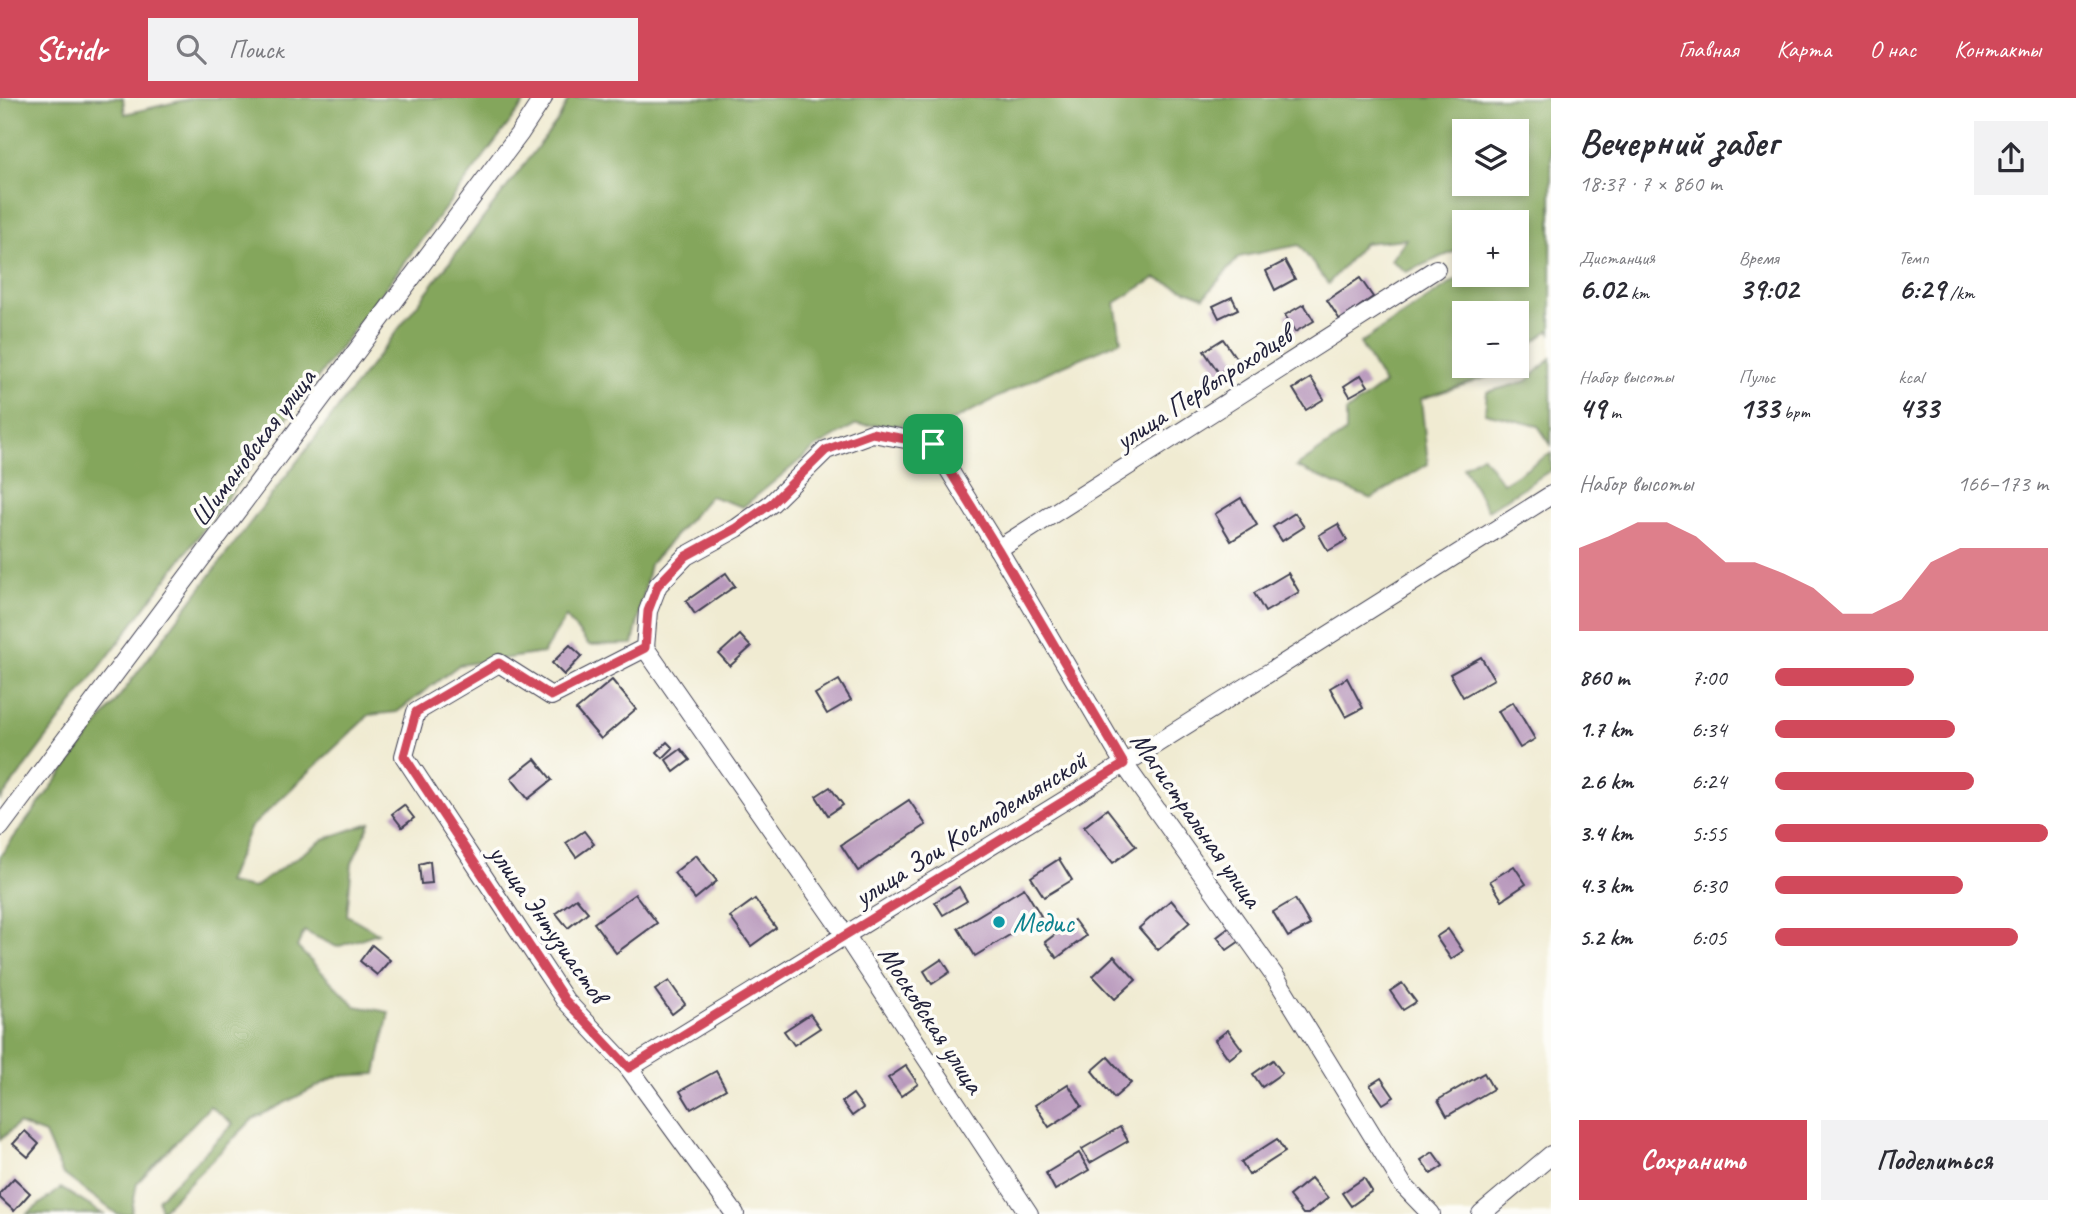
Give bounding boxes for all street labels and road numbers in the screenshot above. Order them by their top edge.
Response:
street label: улица Первопроходцев [1107,314,1304,459]
street label: Шимановская улица [182,360,324,533]
street label: Магистральная улица [1123,724,1271,916]
street label: улица Зои Космодемьянской [846,742,1094,915]
street label: улица Энтузиастов [480,836,619,1013]
street label: Московская улица [871,939,993,1101]

